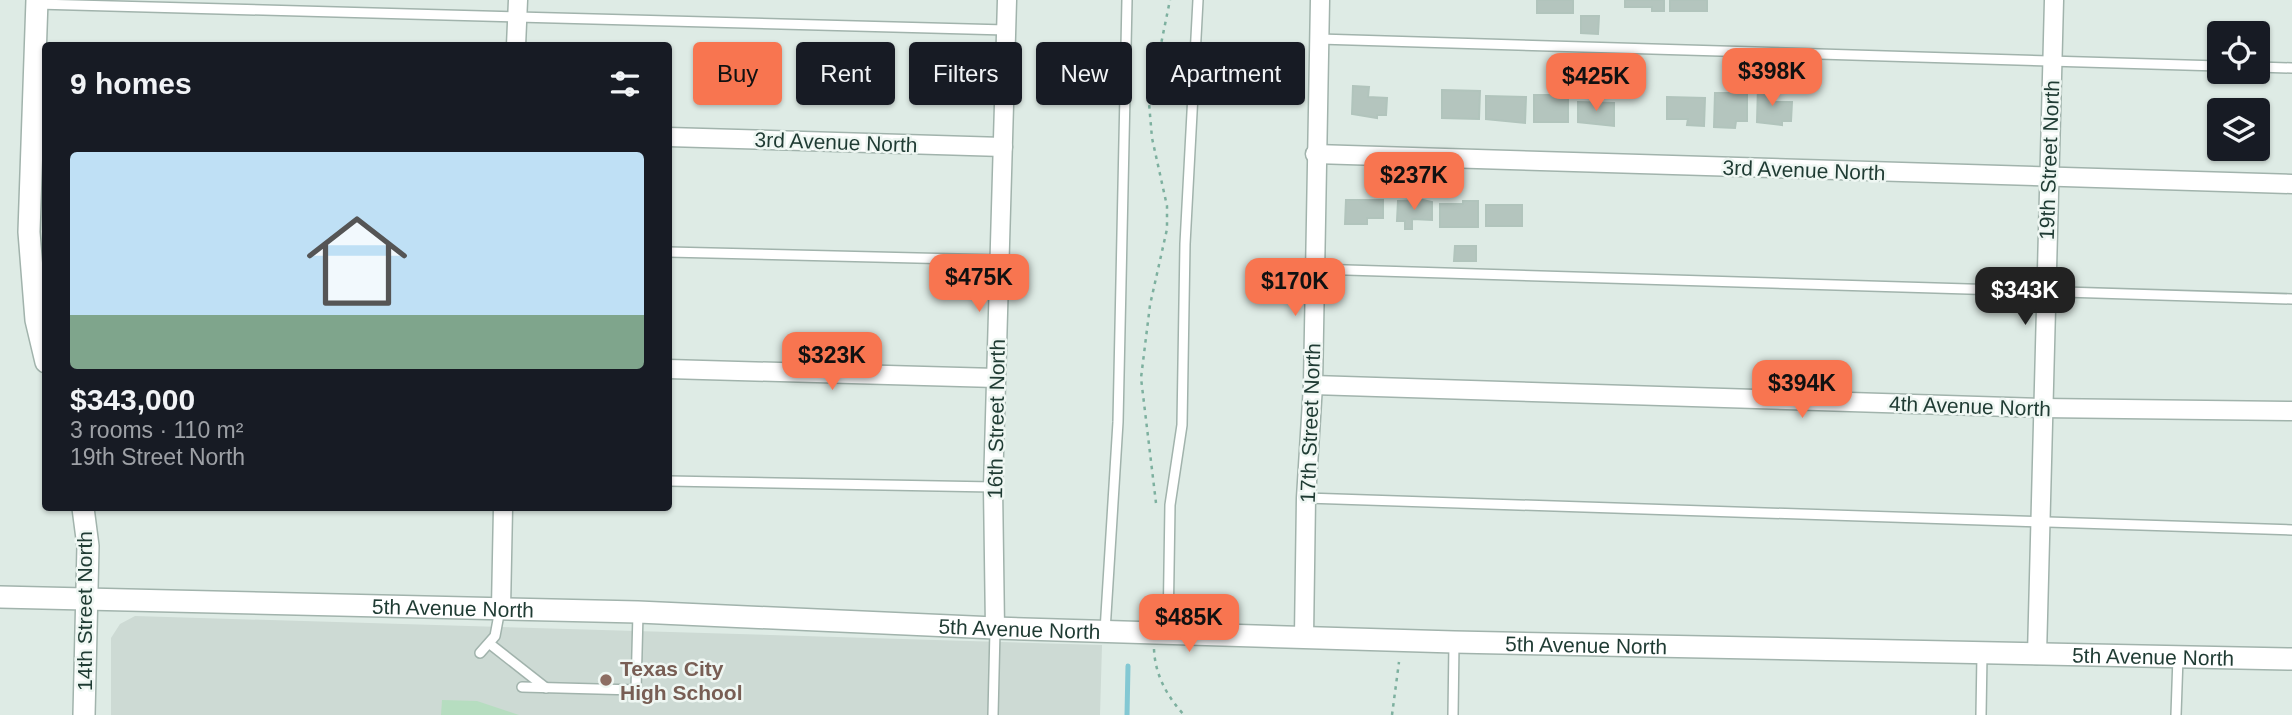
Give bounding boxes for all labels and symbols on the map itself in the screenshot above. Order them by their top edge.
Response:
pin: $398K [1723,48,1821,108]
pin: $425K [1547,54,1645,113]
street label: 19th Street North [2035,80,2063,240]
street label: 3rd Avenue North [754,128,918,156]
pin: $237K [1365,152,1463,212]
street label: 3rd Avenue North [1722,156,1886,184]
pin: $475K [930,254,1028,314]
pin: $170K [1246,258,1344,318]
pin: $343K [1976,268,2074,327]
pin: $323K [783,332,881,392]
street label: 16th Street North [983,339,1009,499]
street label: 17th Street North [1296,343,1324,503]
pin: $394K [1753,360,1851,420]
street label: 4th Avenue North [1889,392,2051,420]
street label: 14th Street North [73,531,96,691]
street label: 5th Avenue North [372,594,534,621]
pin: $485K [1140,594,1238,654]
street label: 5th Avenue North [938,614,1101,643]
street label: 5th Avenue North [1505,632,1667,658]
street label: 5th Avenue North [2072,643,2234,669]
place label: Texas City High School [620,657,743,704]
marker: Texas City High School [598,672,614,688]

